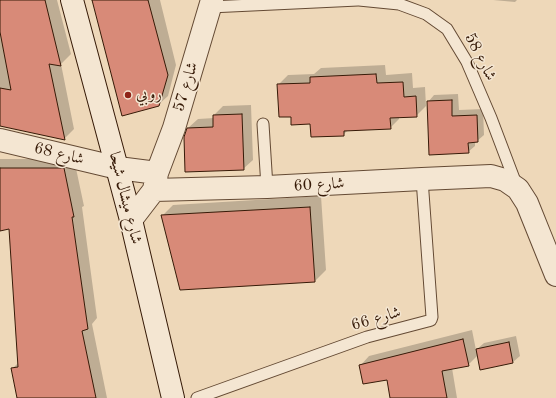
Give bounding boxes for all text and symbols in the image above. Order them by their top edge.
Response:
street label: شارع 58 [460,30,500,84]
street label: شارع 57 [169,60,203,114]
place label: روبي [136,85,162,105]
marker: روبي [123,90,133,100]
street label: شارع 68 [32,139,86,169]
street label: شارع ميشال شيحا [104,150,146,246]
street label: شارع 60 [293,174,345,196]
street label: شارع 66 [349,303,403,335]

